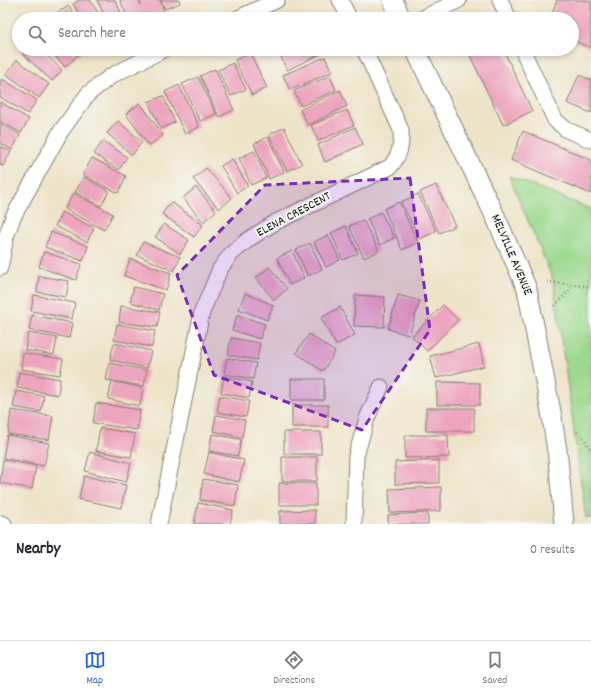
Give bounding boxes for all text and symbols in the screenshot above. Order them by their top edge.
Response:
search box [12,12,579,56]
icon: search [26,23,48,45]
text: Search here [58,23,126,45]
street label: ELENA CRESCENT [253,187,335,243]
street label: MELVILLE AVENUE [485,211,537,299]
text: Nearby [16,538,60,562]
text: 0 results [530,541,575,560]
tab: Map [84,649,106,689]
tab: Directions [273,649,315,689]
tab: Saved [483,649,507,689]

